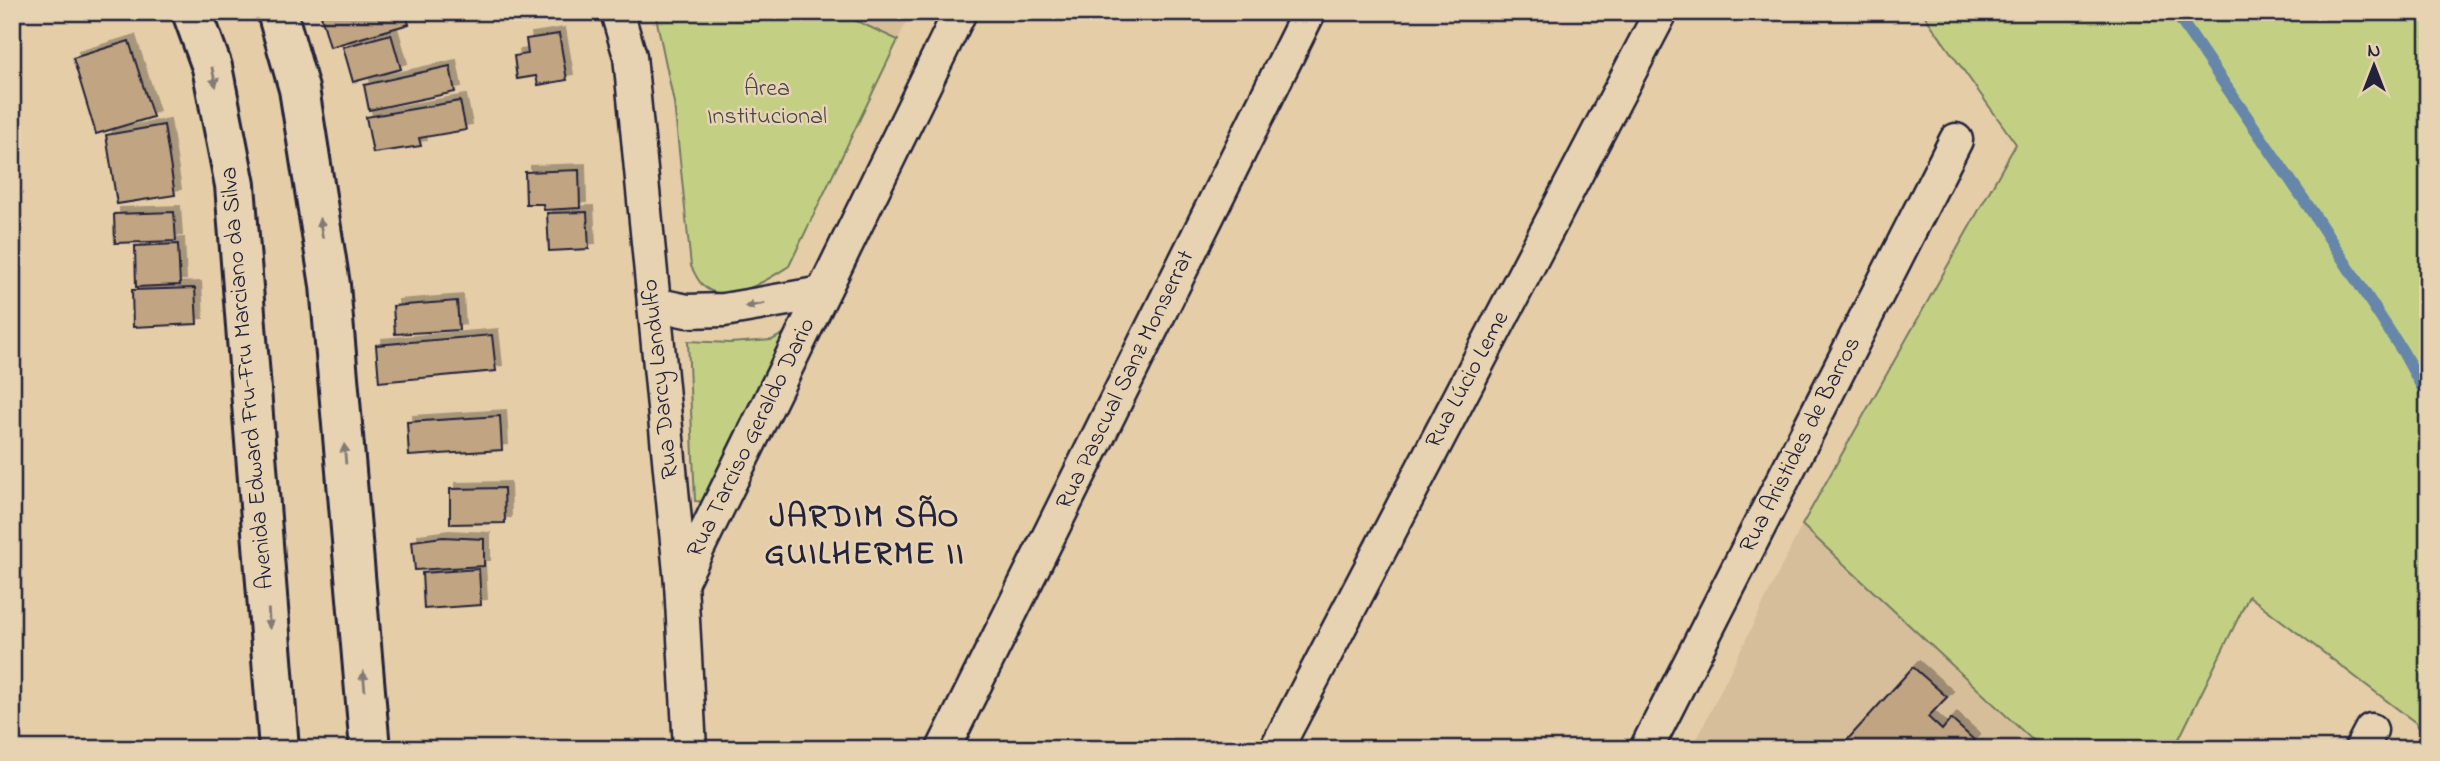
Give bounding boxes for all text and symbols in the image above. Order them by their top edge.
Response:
north arrow [2338,32,2408,102]
text: N [2368,38,2381,65]
one-way arrow [209,66,220,88]
park label: Área Institucional [707,72,827,135]
street label: Avenida Edward Fru-Fru Marciano da Silva [212,165,284,591]
one-way arrow [315,217,326,239]
street label: Rua Pascual Sanz Monserrat [1048,244,1204,516]
street label: Rua Darcy Landulfo [633,277,690,481]
one-way arrow [744,300,766,311]
street label: Rua Lúcio Leme [1417,305,1519,455]
street label: Rua Tarciso Geraldo Dario [679,312,825,564]
street label: Rua Aristides de Barros [1731,331,1871,559]
one-way arrow [339,443,350,465]
district label: JARDIM SÃO GUILHERME II [764,495,966,579]
one-way arrow [264,609,275,631]
one-way arrow [358,670,369,692]

